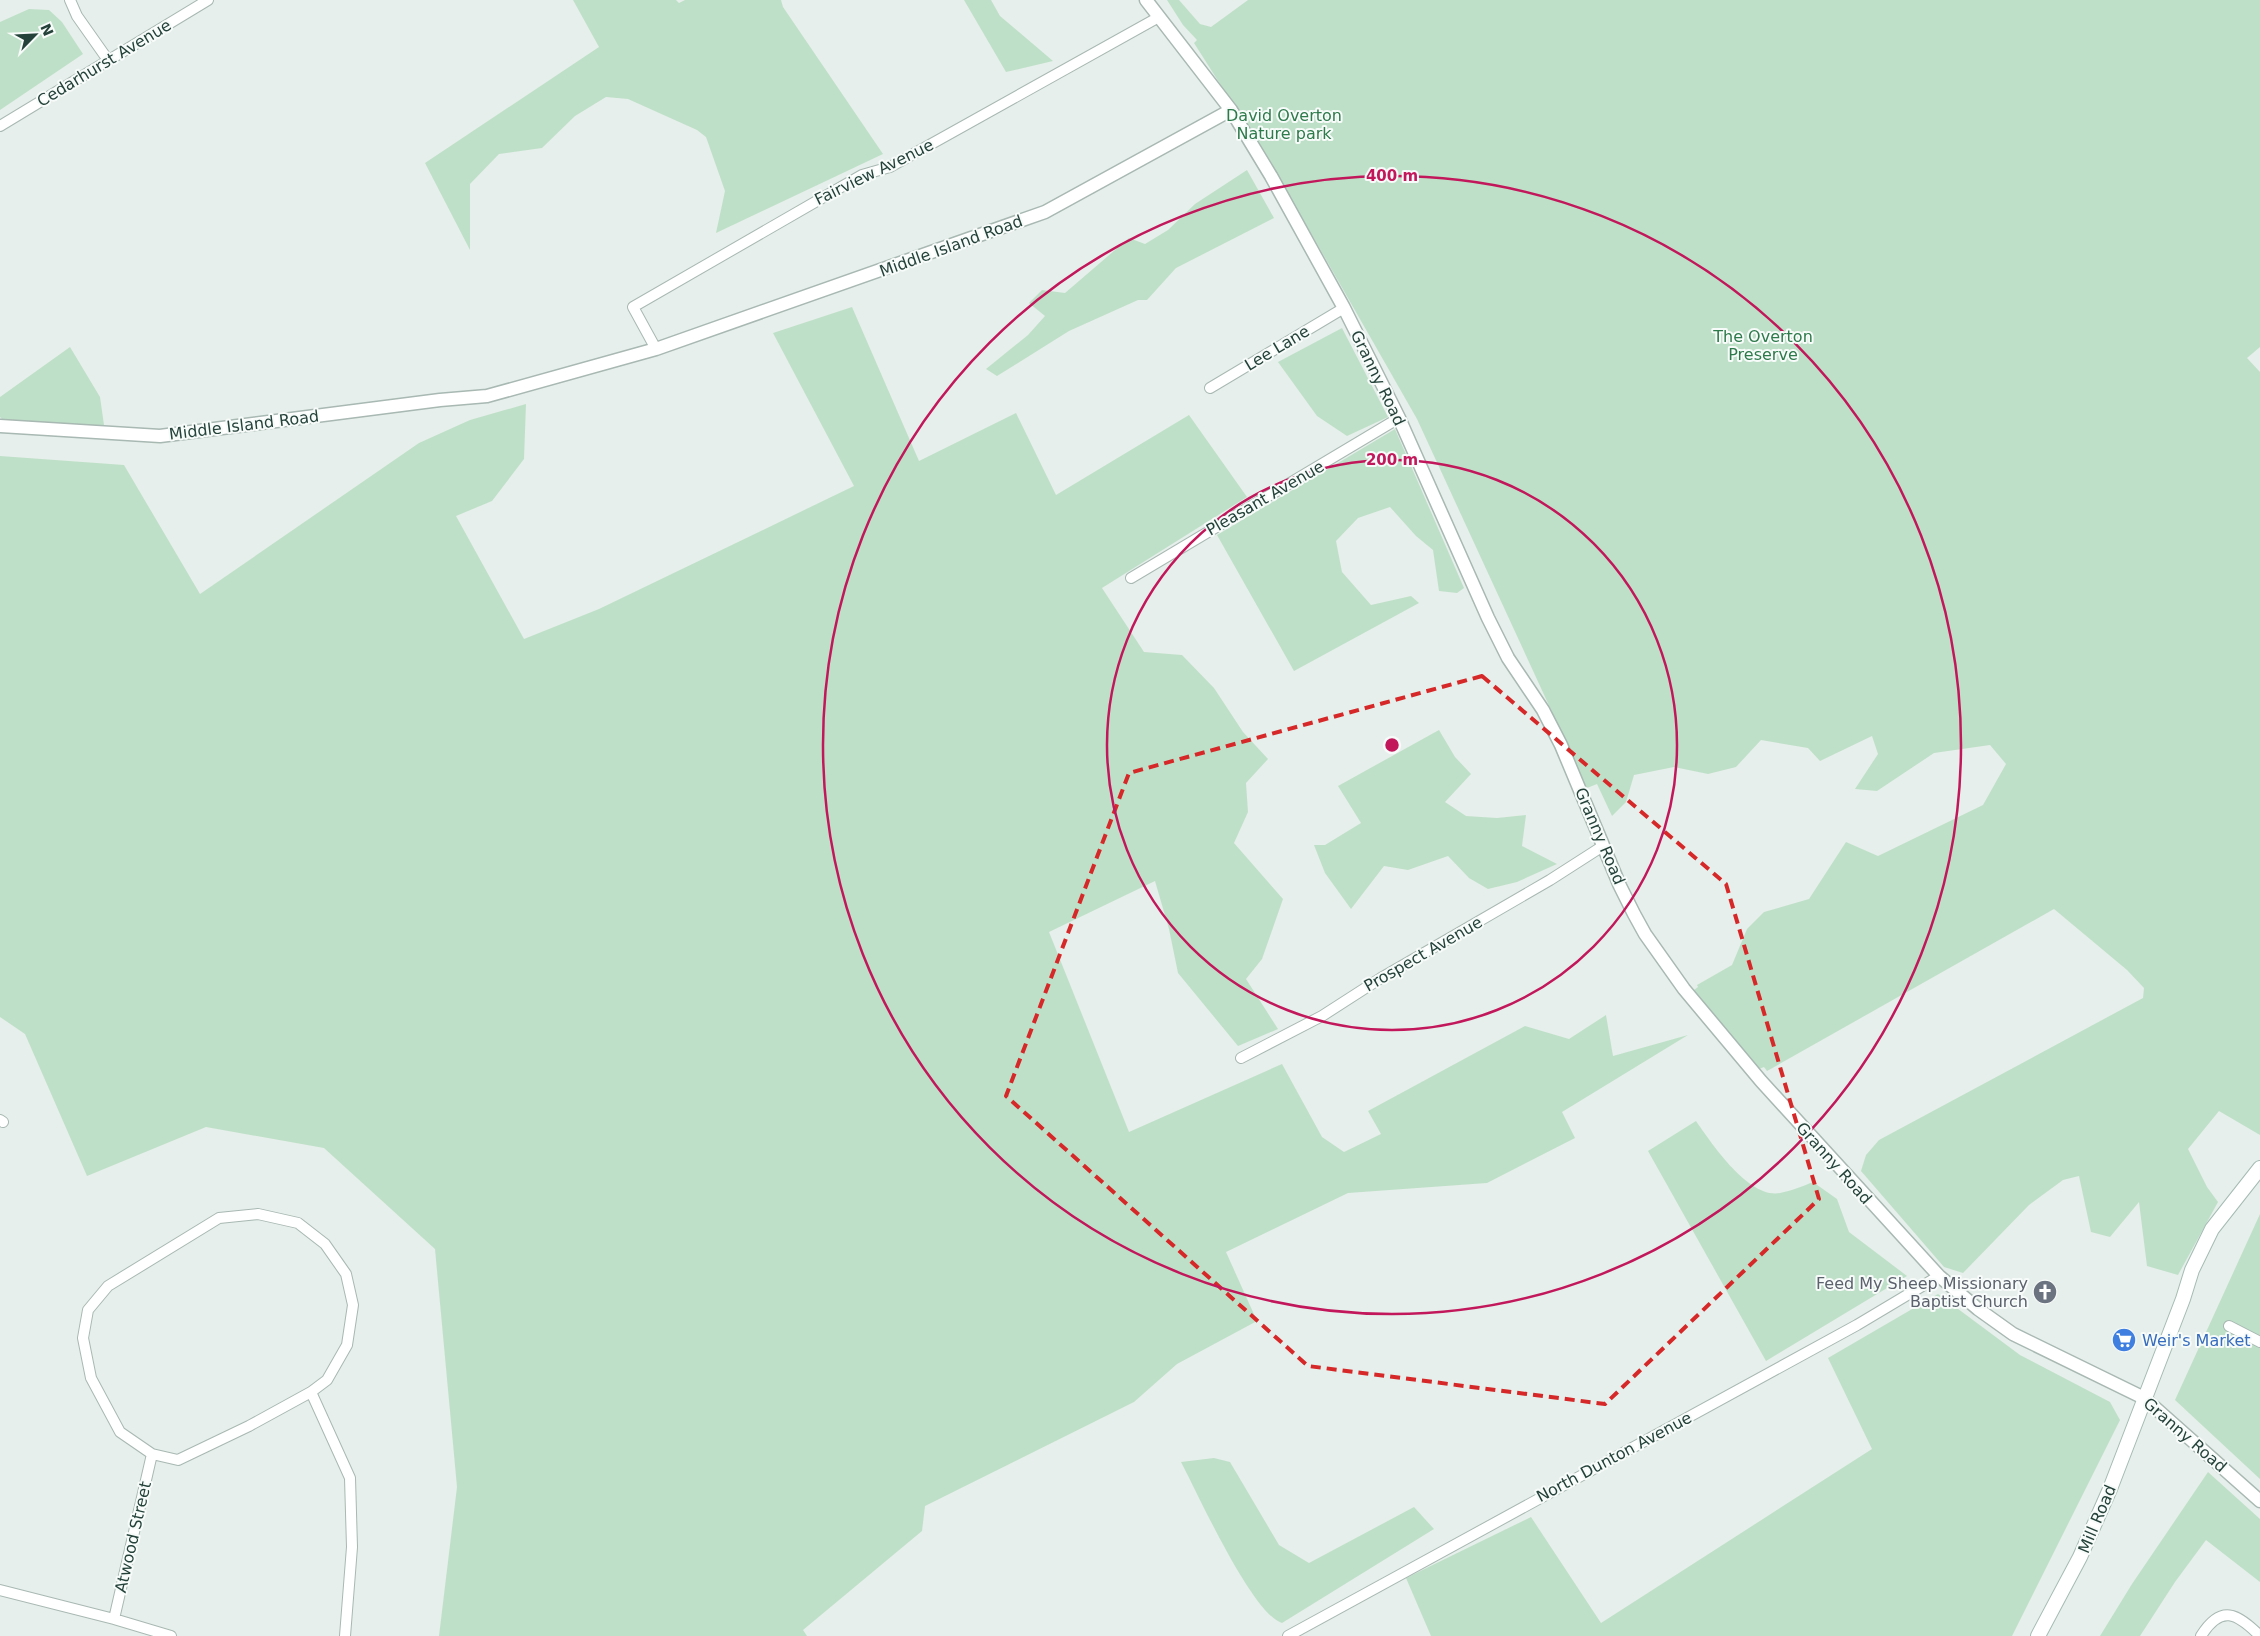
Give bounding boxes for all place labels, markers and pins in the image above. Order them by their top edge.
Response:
centre of rings [1383,736,1401,754]
place label: Feed My Sheep Missionary Baptist Church [1816,1274,2028,1311]
church icon: Feed My Sheep Missionary Baptist Church [2032,1279,2058,1305]
supermarket icon: Weir's Market [2111,1327,2137,1353]
place label: Weir's Market [2142,1331,2251,1350]

